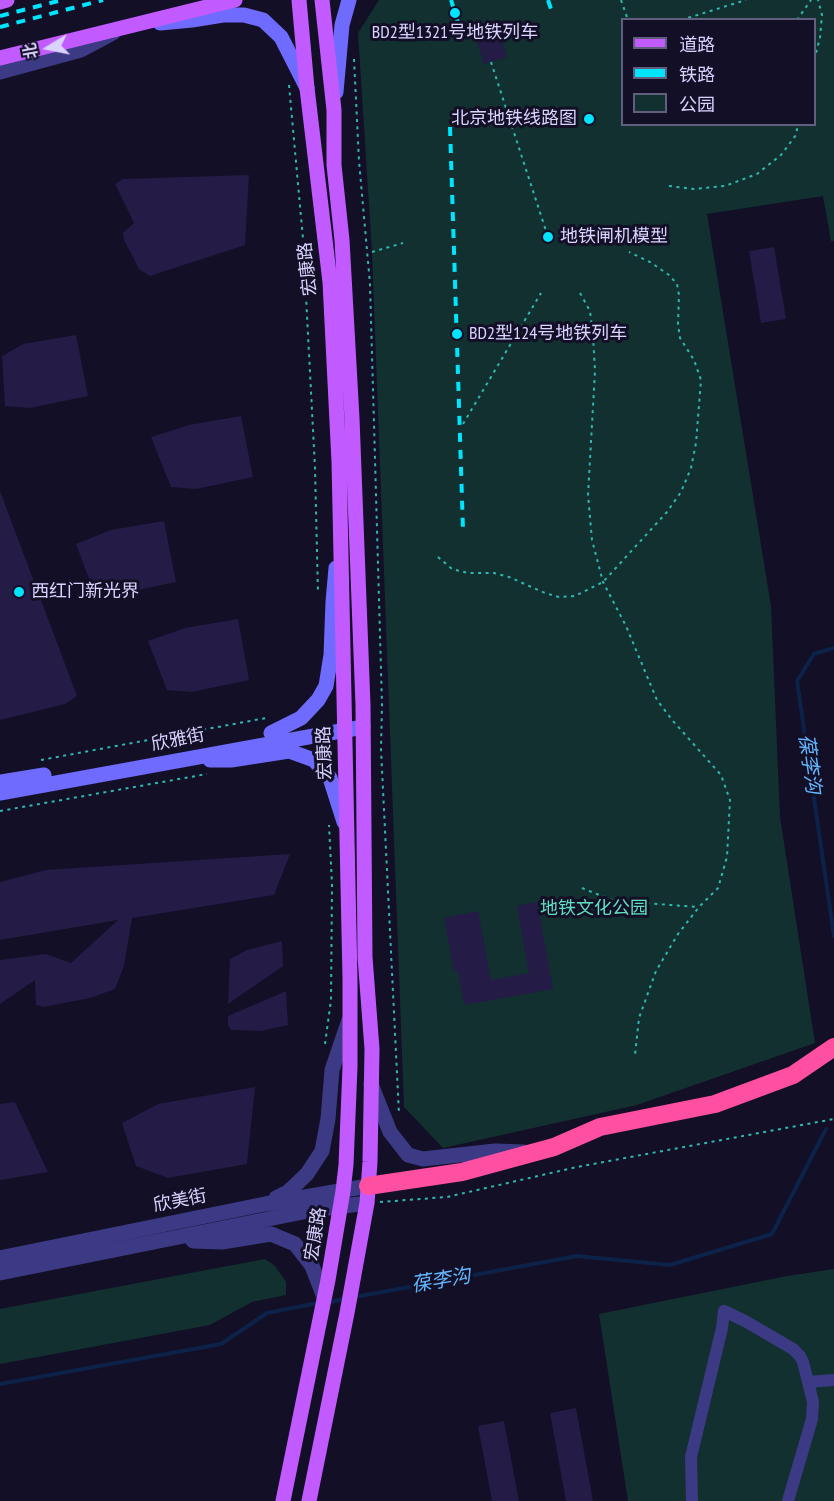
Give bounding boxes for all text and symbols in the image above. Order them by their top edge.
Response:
marker: BD2型1321号地铁列车 [448,6,462,20]
north arrow [18,18,78,78]
legend [621,18,816,126]
place label: BD2型1321号地铁列车 [372,22,538,44]
text: 道路 [679,33,715,56]
text: 北 [19,42,42,61]
text: 铁路 [679,63,715,86]
text: 公园 [679,93,715,116]
place label: 北京地铁线路图 [451,108,577,130]
marker: 北京地铁线路图 [582,112,596,126]
place label: 地铁闸机模型 [560,226,668,248]
marker: 地铁闸机模型 [541,230,555,244]
street label: 宏康路 [294,241,322,297]
place label: BD2型124号地铁列车 [469,323,627,345]
marker: BD2型124号地铁列车 [450,327,464,341]
place label: 西红门新光界 [31,581,139,603]
marker: 西红门新光界 [12,585,26,599]
street label: 欣雅街 [149,724,207,756]
street label: 宏康路 [313,726,337,780]
water label: 葆李沟 [793,733,825,795]
park label: 地铁文化公园 [540,898,648,920]
street label: 欣美街 [151,1185,209,1217]
street label: 宏康路 [301,1206,331,1262]
water label: 葆李沟 [409,1264,473,1298]

